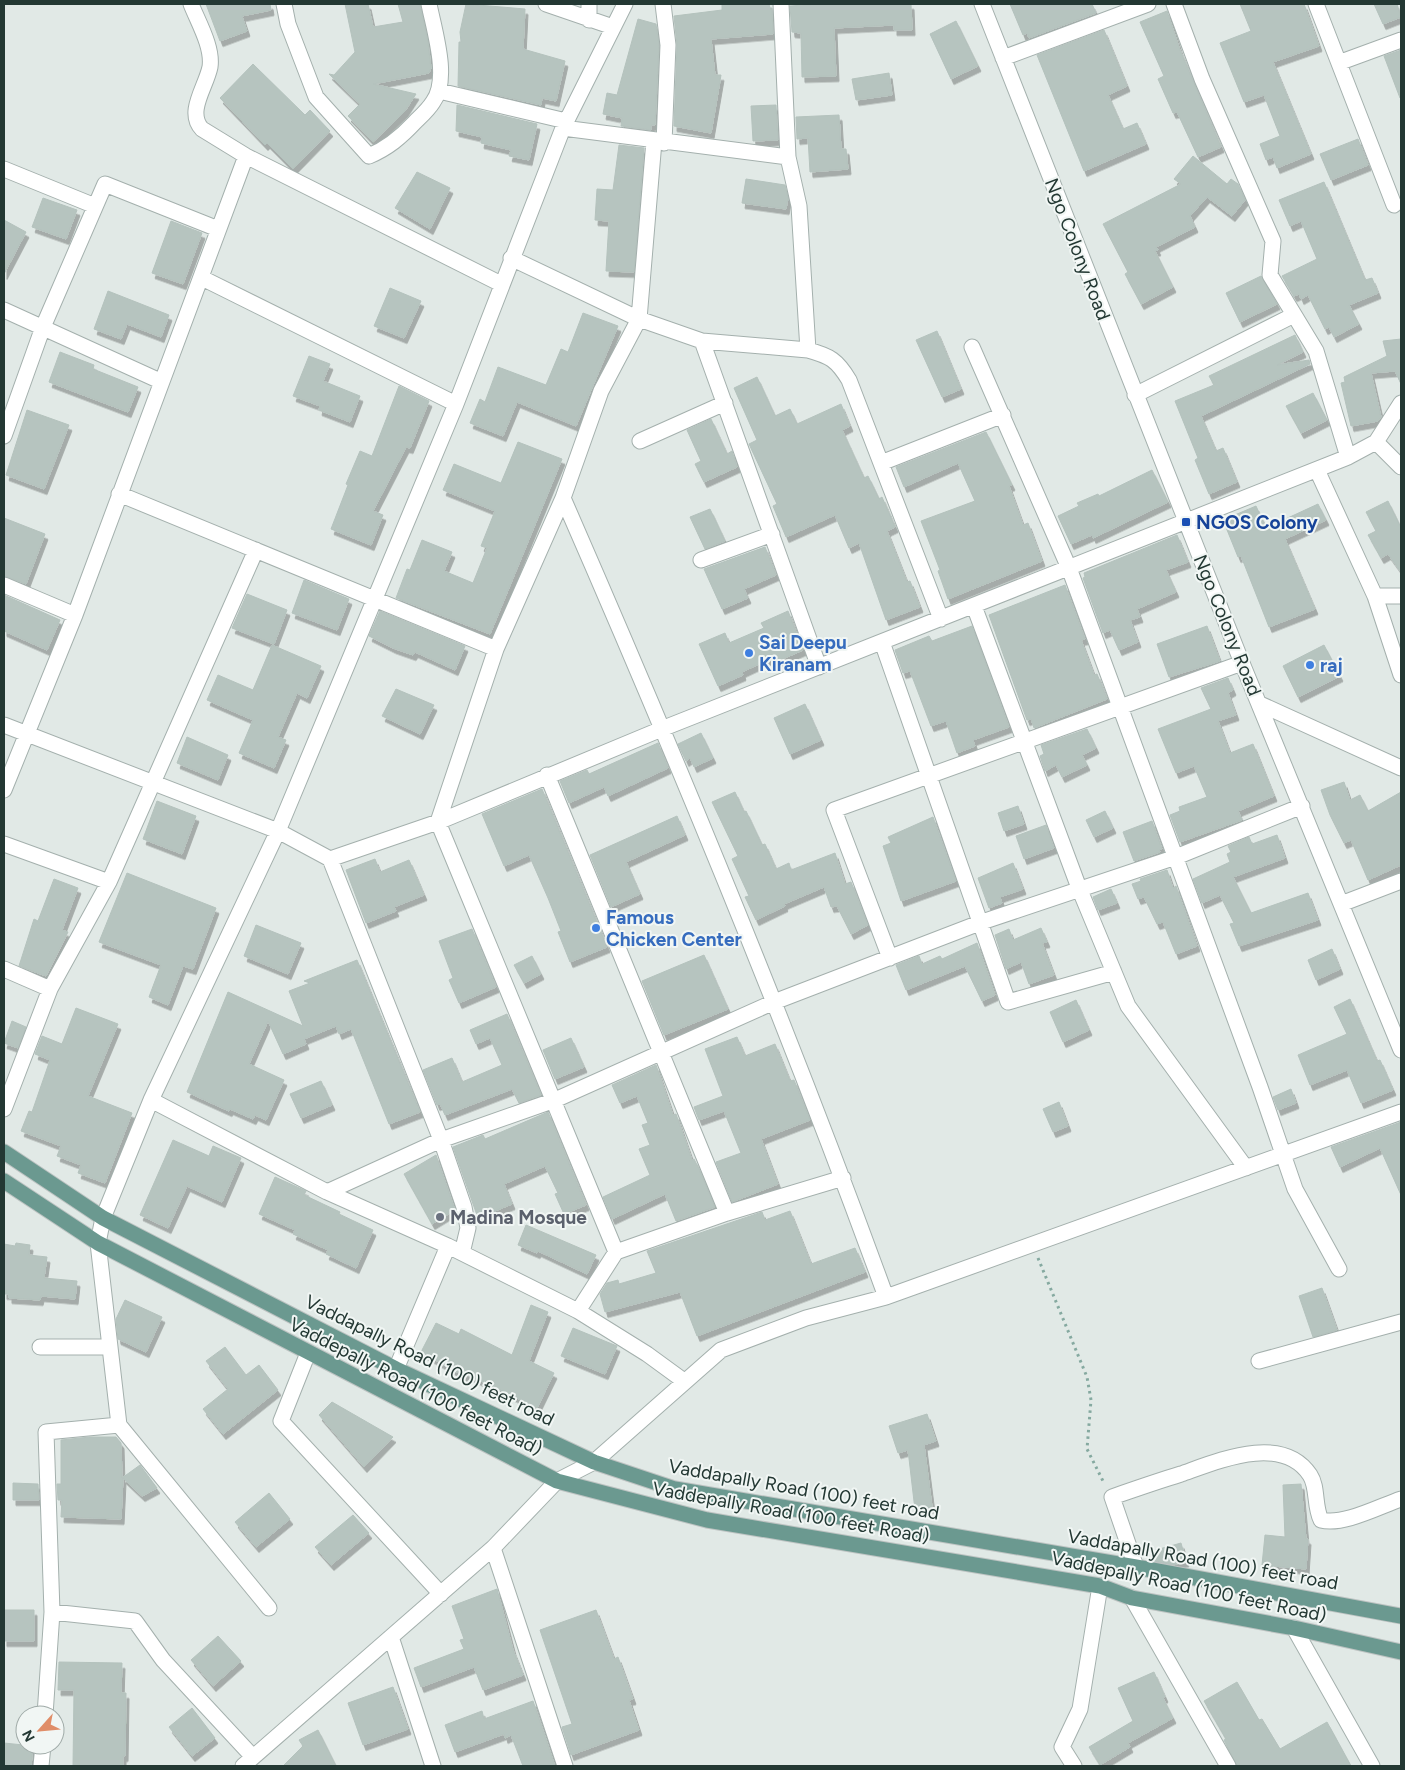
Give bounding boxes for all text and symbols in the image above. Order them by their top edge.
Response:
street label: Ngo Colony Road [1040,175,1115,324]
place label: NGOS Colony [1196,511,1318,534]
marker: NGOS Colony [1180,516,1192,528]
street label: Ngo Colony Road [1189,551,1266,699]
place label: Sai Deepu Kiranam [759,631,847,676]
marker: Sai Deepu Kiranam [743,647,755,659]
place label: raj [1320,654,1343,677]
marker: raj [1304,659,1316,671]
place label: Famous Chicken Center [606,906,742,951]
marker: Famous Chicken Center [590,922,602,934]
place label: Madina Mosque [450,1206,587,1229]
marker: Madina Mosque [434,1211,446,1223]
street label: Vaddapally Road (100) feet road [301,1290,558,1431]
street label: Vaddepally Road (100 feet Road) [285,1312,546,1460]
street label: Vaddapally Road (100) feet road [667,1454,941,1525]
street label: Vaddepally Road (100 feet Road) [651,1477,931,1548]
street label: Vaddapally Road (100) feet road [1066,1524,1340,1595]
street label: Vaddepally Road (100 feet Road) [1049,1546,1329,1627]
north arrow [15,1705,65,1755]
text: N [19,1727,39,1744]

